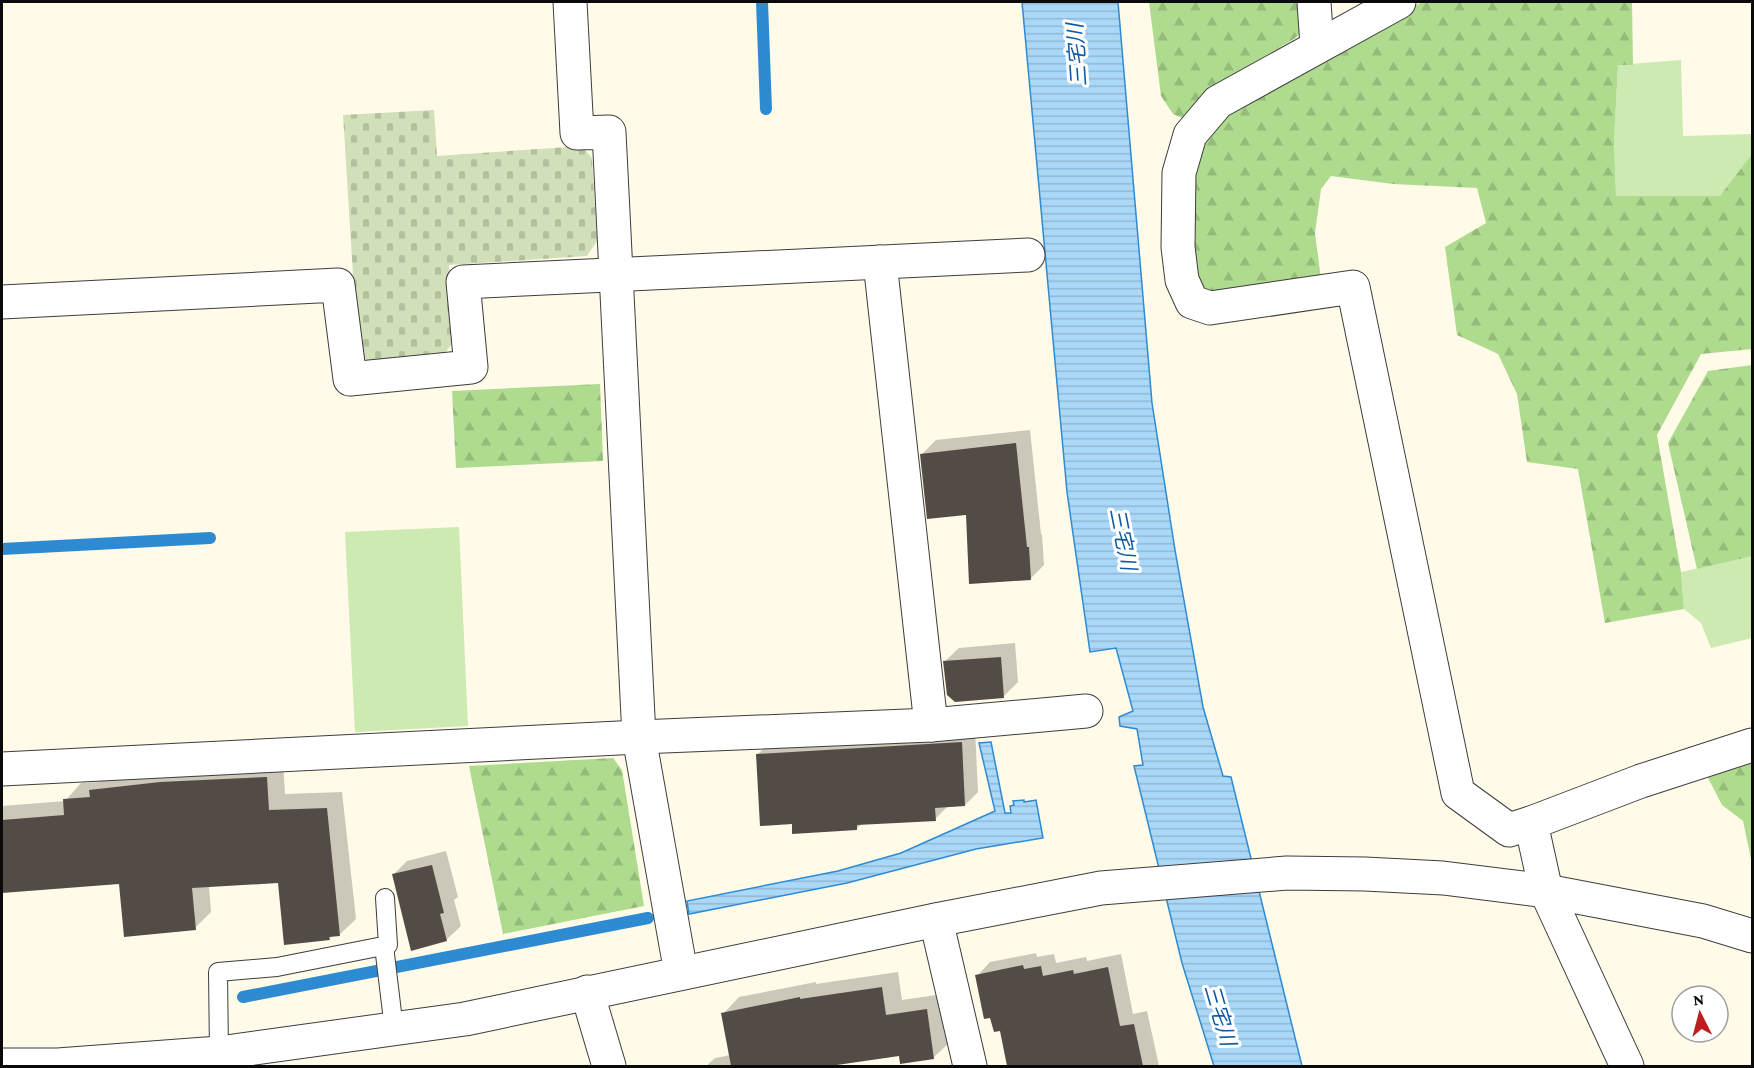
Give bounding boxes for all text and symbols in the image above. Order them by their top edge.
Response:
water label: 三宅川 [1063,21,1091,87]
water label: 三宅川 [1105,506,1141,574]
water label: 三宅川 [1200,981,1241,1051]
north arrow [1670,984,1730,1044]
text: N [1692,991,1705,1009]

